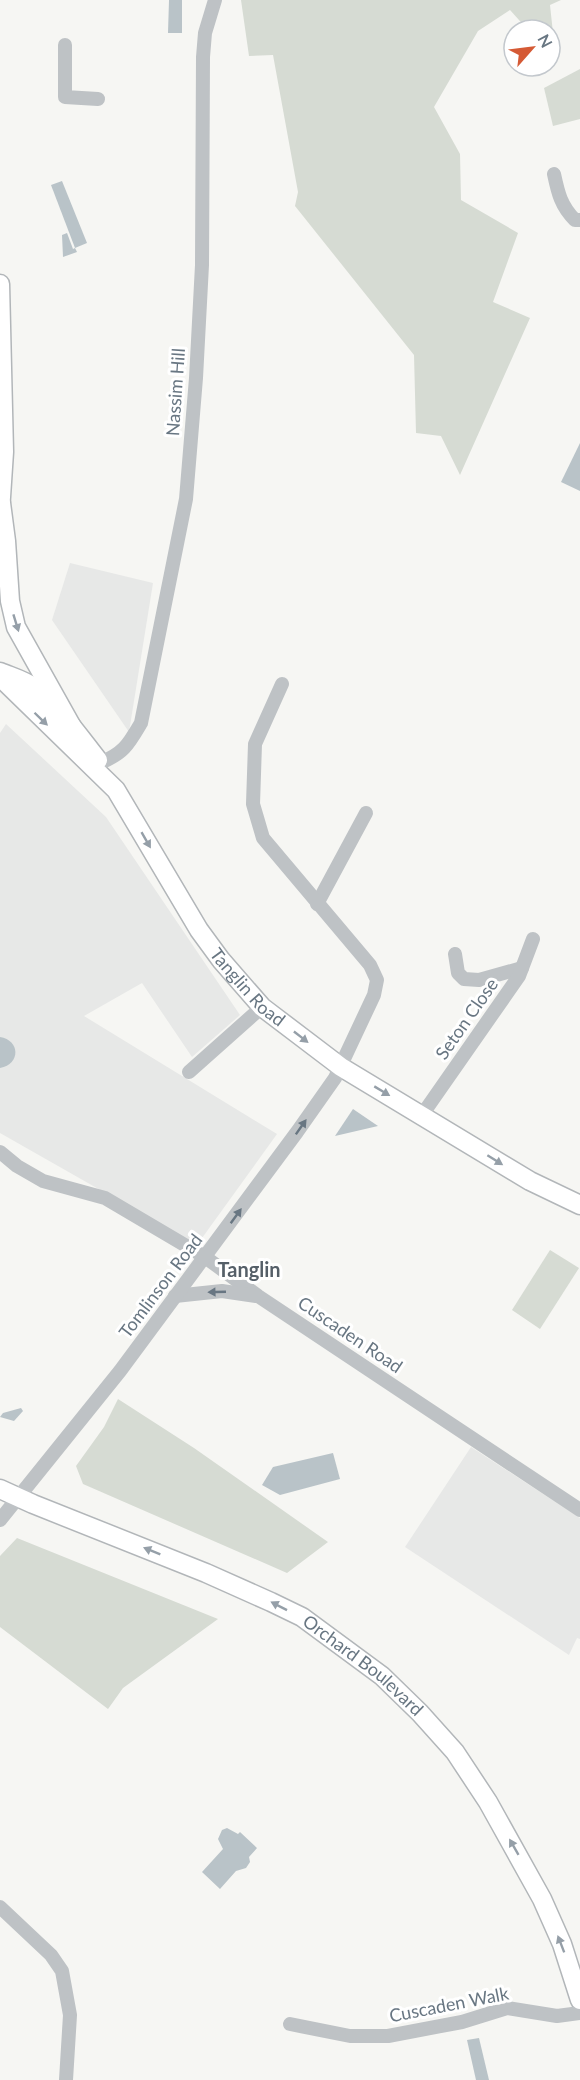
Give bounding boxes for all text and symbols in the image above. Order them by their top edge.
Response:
north arrow [502,18,562,78]
text: N [534,31,557,51]
street label: Nassim Hill [161,347,189,437]
one-way arrow [12,614,21,632]
one-way arrow [34,711,48,725]
one-way arrow [141,832,151,849]
street label: Tanglin Road [206,943,290,1031]
street label: Seton Close [430,974,502,1063]
one-way arrow [294,1030,309,1042]
one-way arrow [373,1086,390,1096]
one-way arrow [295,1120,307,1136]
one-way arrow [487,1154,503,1165]
one-way arrow [229,1208,241,1223]
street label: Tomlinson Road [114,1229,206,1342]
district label: Tanglin [217,1257,281,1281]
one-way arrow [207,1288,226,1297]
street label: Cuscaden Road [294,1291,407,1377]
one-way arrow [142,1546,160,1556]
one-way arrow [271,1601,288,1611]
street label: Orchard Boulevard [299,1609,428,1720]
one-way arrow [509,1839,519,1856]
one-way arrow [556,1935,565,1953]
street label: Cuscaden Walk [387,1981,511,2026]

